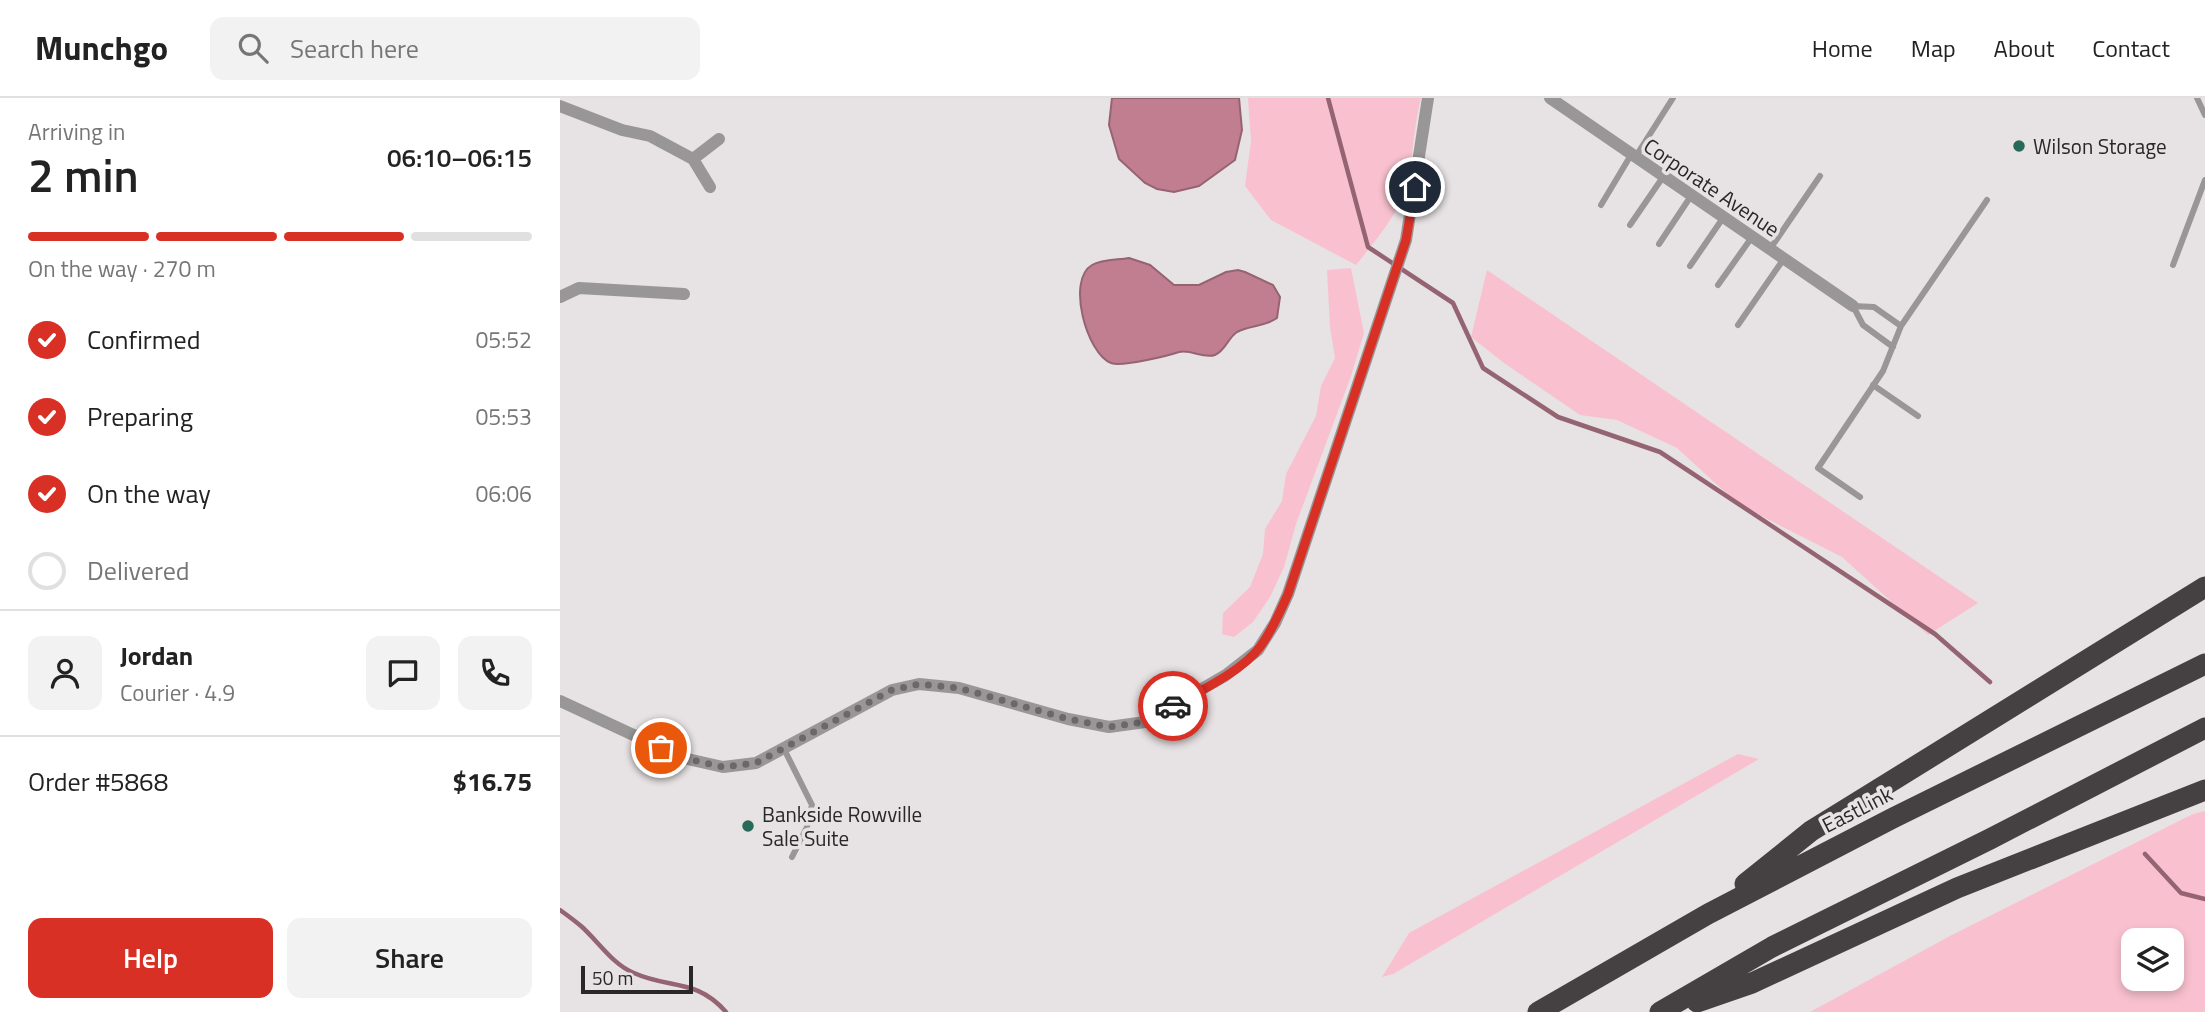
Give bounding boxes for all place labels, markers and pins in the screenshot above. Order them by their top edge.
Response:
place label: Wilson Storage [2033,130,2167,162]
marker: Wilson Storage [2011,138,2027,154]
pin [1385,157,1445,217]
pin [631,718,691,778]
place label: Bankside Rowville Sale Suite [762,798,922,854]
marker: Bankside Rowville Sale Suite [740,818,756,834]

